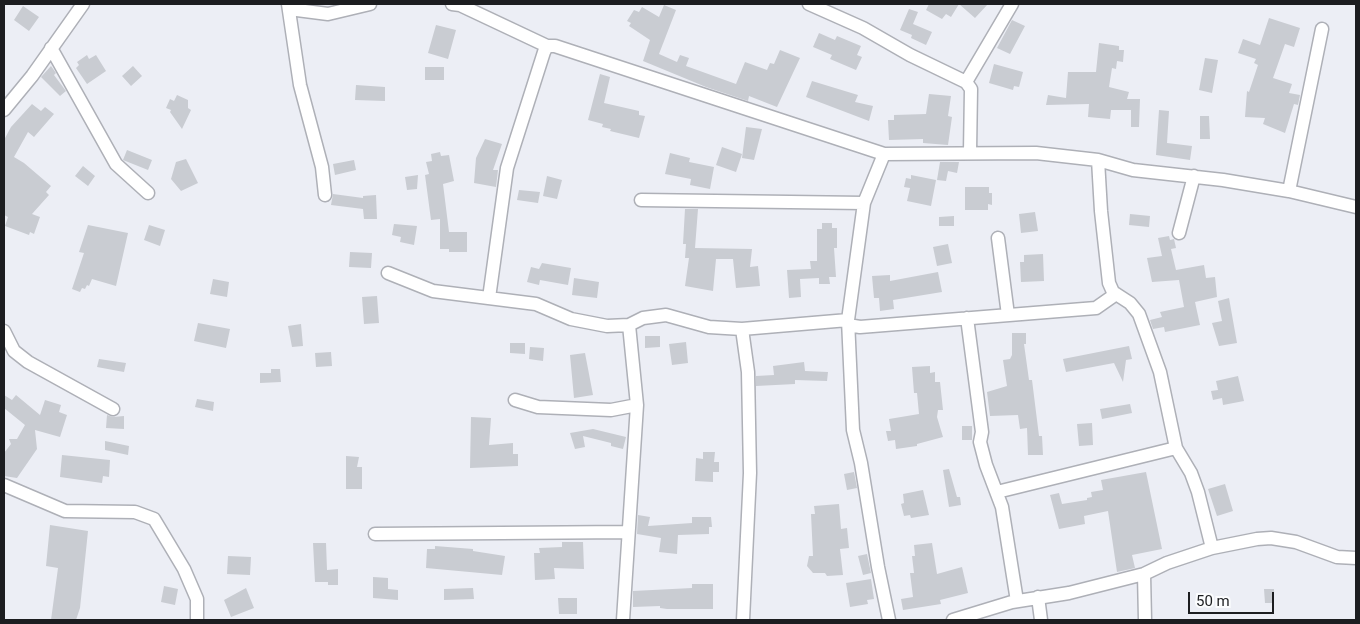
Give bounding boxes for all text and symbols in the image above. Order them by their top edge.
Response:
scale bar [1190,582,1276,614]
text: 50 m [1196,592,1230,610]

